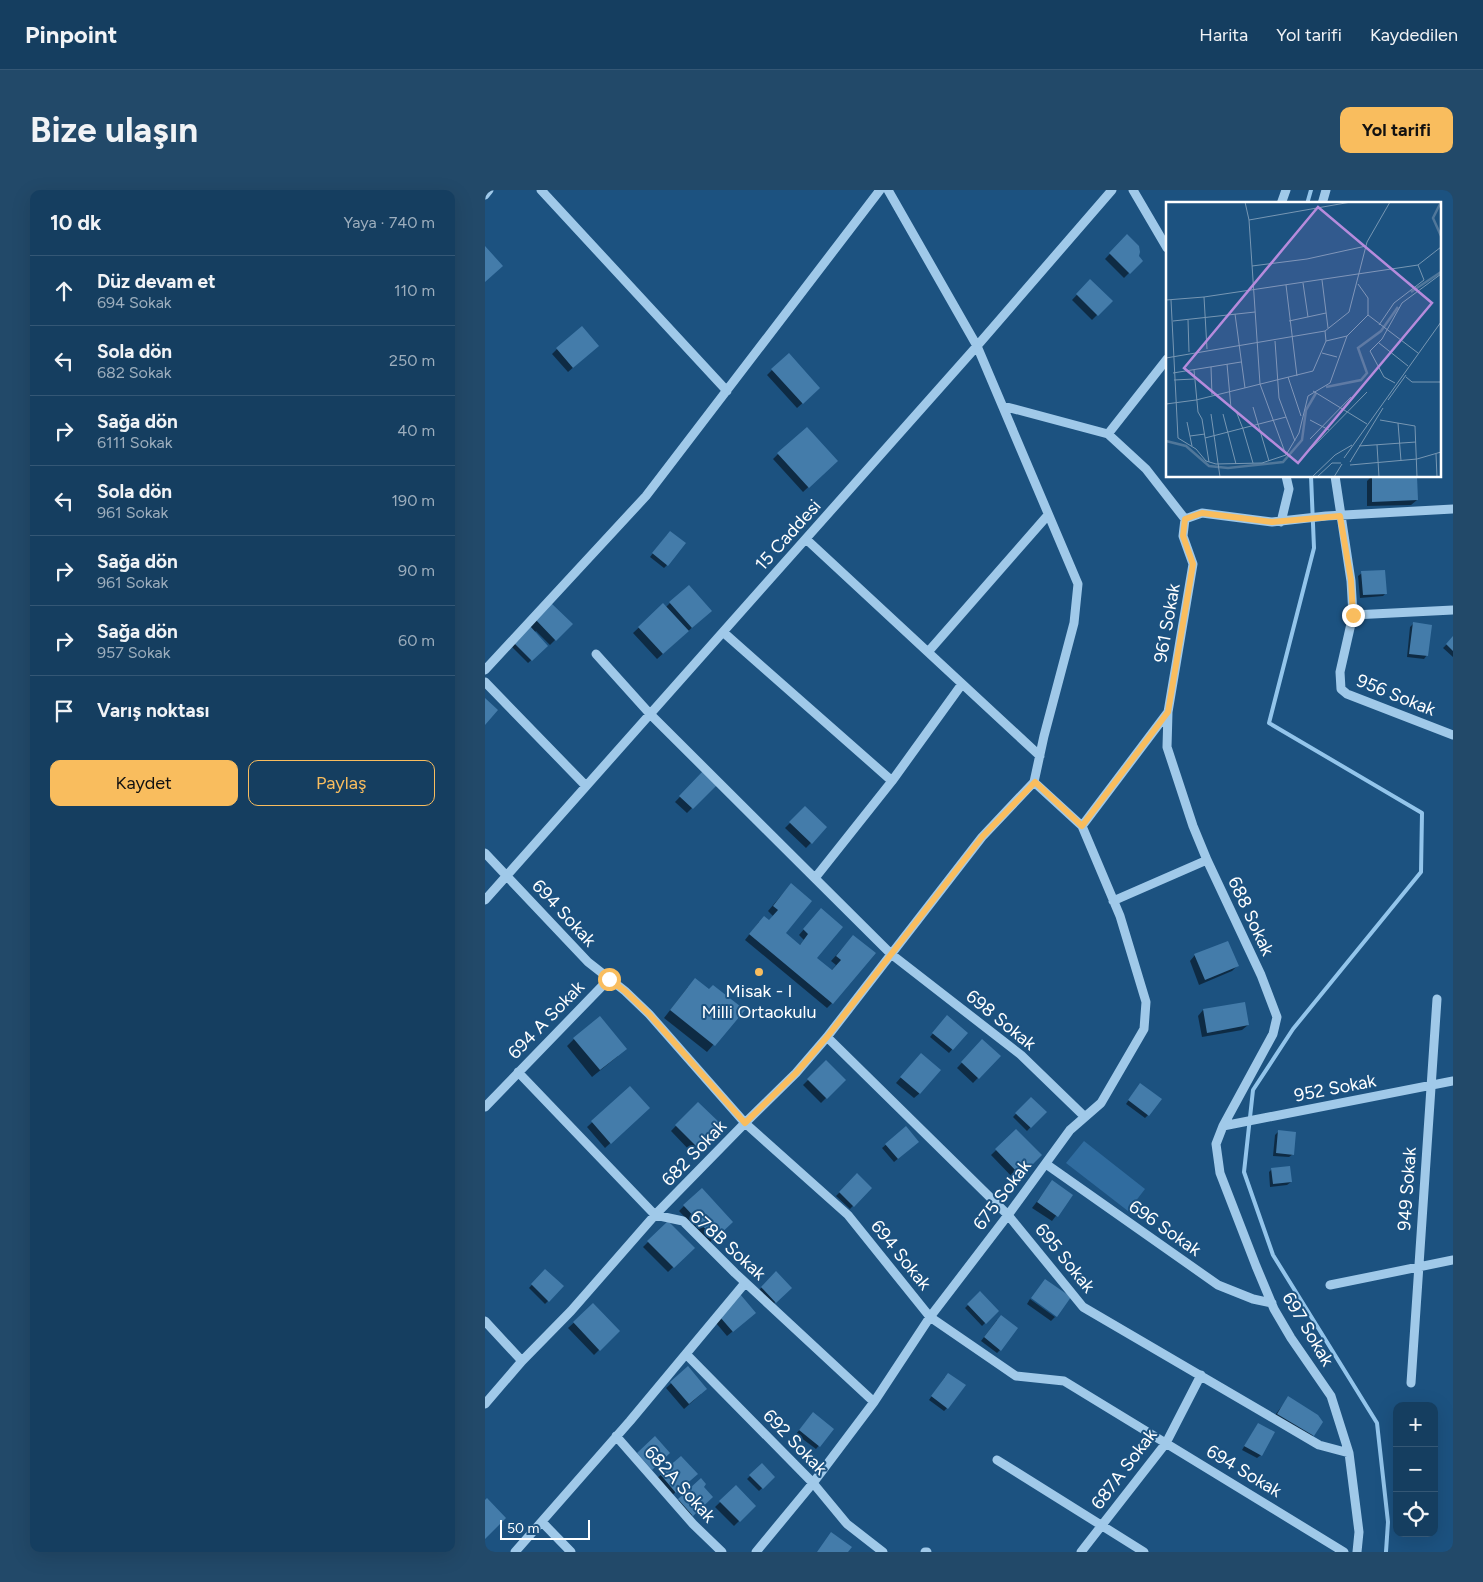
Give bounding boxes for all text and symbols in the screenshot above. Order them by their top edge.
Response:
text: Pinpoint [25,20,117,49]
text: Harita [1199,24,1248,46]
text: Yol tarifi [1276,24,1342,46]
text: Kaydedilen [1370,24,1458,46]
button: Yol tarifi [1340,107,1453,153]
text: Bize ulaşın [30,109,198,151]
inset map [1166,202,1441,478]
text: 10 dk [50,210,101,235]
text: Yaya · 740 m [344,213,435,232]
text: Düz devam et [97,270,216,293]
icon: ahead [50,277,78,305]
text: 110 m [394,281,435,300]
text: 694 Sokak [97,293,172,312]
text: Sola dön [97,340,172,363]
icon: left [50,347,78,375]
text: 250 m [389,351,435,370]
text: 682 Sokak [97,363,171,382]
text: Sağa dön [97,410,178,433]
icon: right [50,417,78,445]
text: 40 m [397,421,435,440]
text: 6111 Sokak [97,433,172,452]
text: Sola dön [97,480,172,503]
icon: left [50,487,78,515]
text: 190 m [392,491,435,510]
street label: 15 Caddesi [750,495,826,575]
text: 961 Sokak [97,503,168,522]
text: Sağa dön [97,550,178,573]
icon: right [50,557,78,585]
text: 90 m [398,561,435,580]
text: 961 Sokak [97,573,168,592]
street label: 961 Sokak [1149,581,1185,664]
route end [1342,604,1365,627]
text: Sağa dön [97,620,178,643]
icon: right [50,627,78,655]
text: 60 m [398,631,435,650]
text: 957 Sokak [97,643,170,662]
street label: 956 Sokak [1353,669,1439,721]
icon: arrive [50,697,78,725]
text: Varış noktası [97,699,209,722]
button: Kaydet [50,760,238,806]
button: Paylaş [248,760,435,806]
street label: 688 Sokak [1223,873,1279,959]
street label: 694 Sokak [527,875,601,951]
marker: Misak - I Milli Ortaokulu [753,966,765,978]
route start [598,968,621,991]
street label: 694 A Sokak [503,976,589,1064]
place label: Misak - I Milli Ortaokulu [701,980,817,1023]
street label: 698 Sokak [962,985,1041,1055]
street label: 952 Sokak [1292,1069,1378,1107]
street label: 682 Sokak [657,1115,731,1191]
street label: 949 Sokak [1393,1146,1421,1232]
street label: 675 Sokak [968,1155,1036,1235]
street label: 696 Sokak [1125,1195,1206,1261]
street label: 678B Sokak [686,1205,771,1285]
street label: 694 Sokak [866,1215,936,1295]
street label: 695 Sokak [1030,1219,1100,1297]
street label: 697 Sokak [1277,1288,1339,1370]
map controls [1393,1402,1438,1537]
button: + [1393,1402,1438,1447]
street label: 692 Sokak [758,1405,832,1480]
street label: 687A Sokak [1086,1424,1162,1514]
street label: 694 Sokak [1202,1440,1286,1502]
street label: 682A Sokak [640,1441,720,1527]
button: − [1393,1447,1438,1492]
button: locate [1393,1492,1438,1537]
scale bar [500,1517,590,1540]
text: 50 m [507,1520,539,1537]

